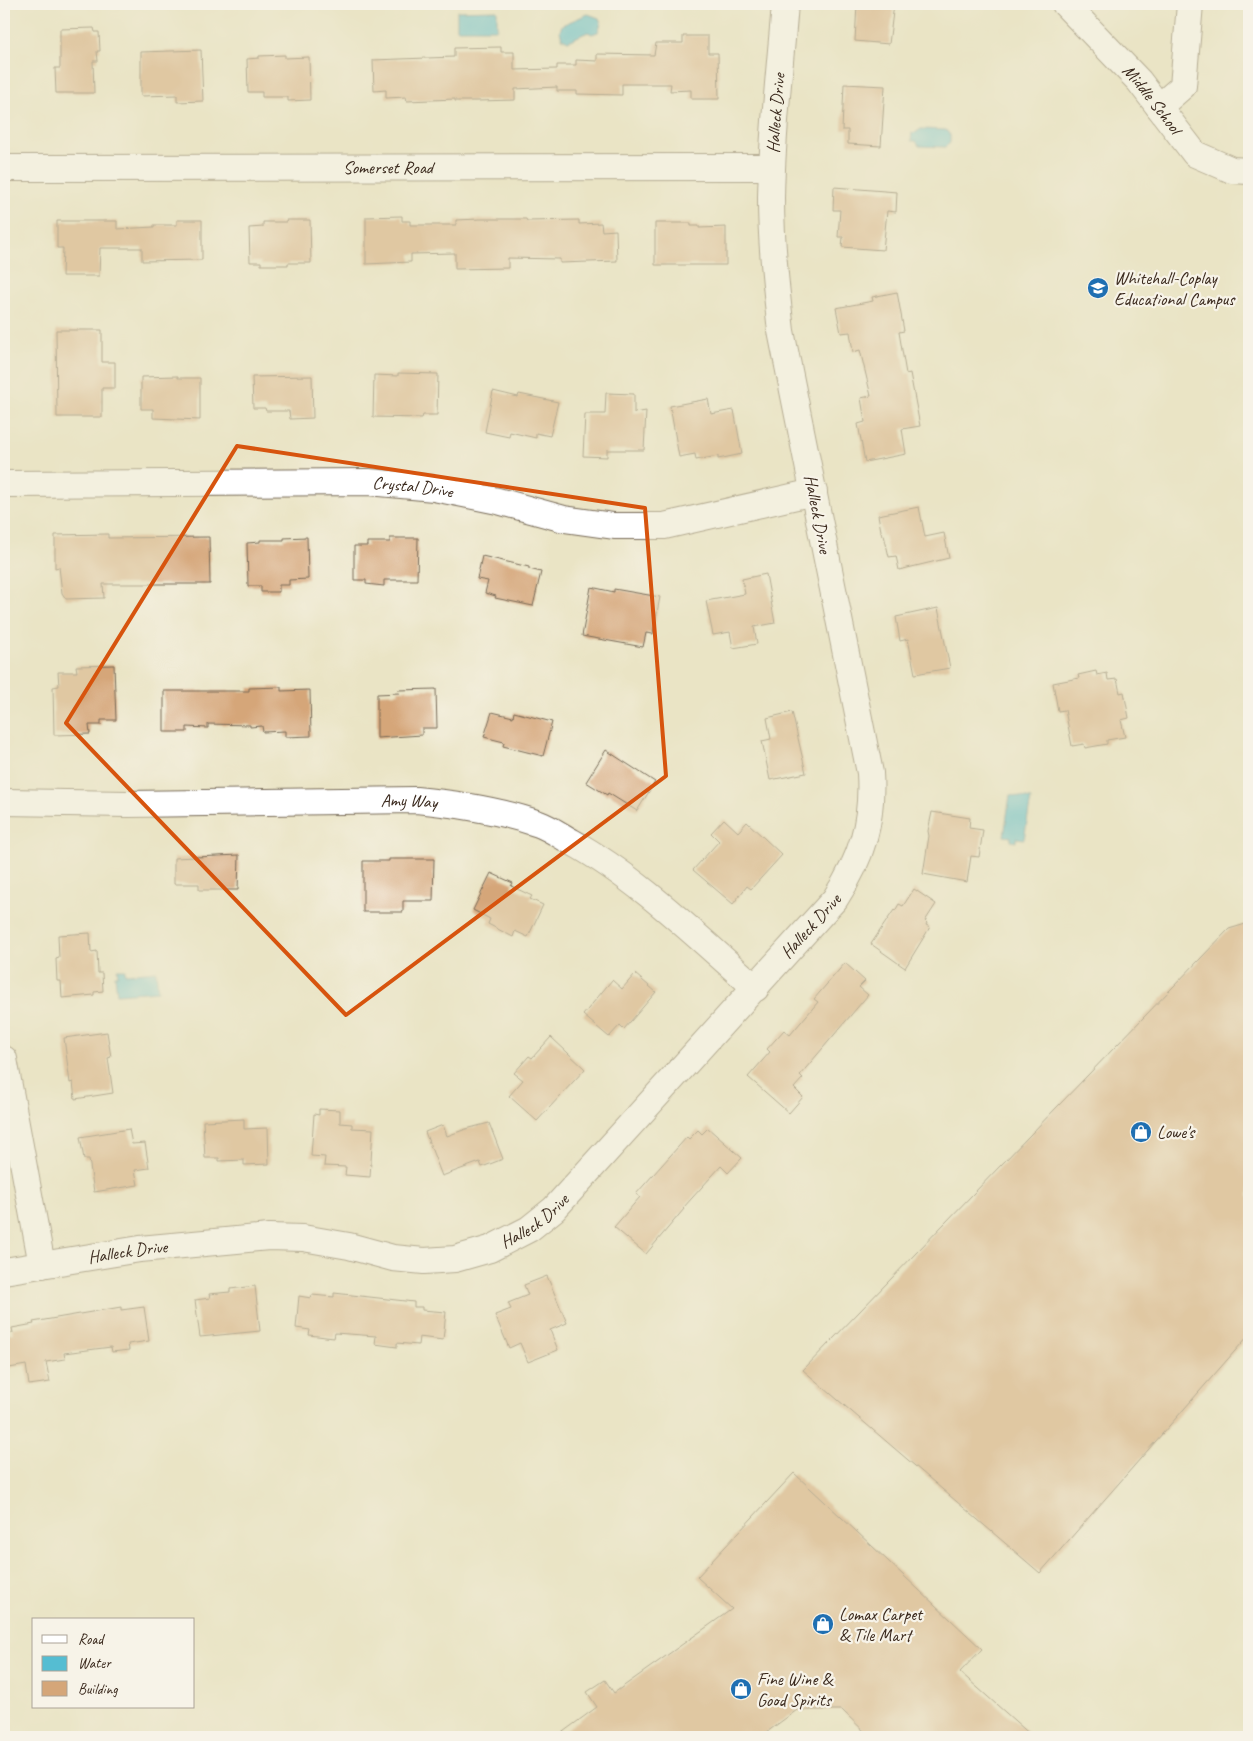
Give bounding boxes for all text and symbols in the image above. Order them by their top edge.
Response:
street label: Middle School [1118,60,1188,140]
street label: Halleck Drive [762,71,790,154]
street label: Somerset Road [343,156,436,179]
place label: Whitehall-Coplay Educational Campus [1114,267,1236,310]
school or university icon: Whitehall-Coplay Educational Campus [1086,276,1110,300]
street label: Crystal Drive [372,471,456,503]
street label: Halleck Drive [800,473,837,556]
street label: Amy Way [380,789,440,813]
street label: Halleck Drive [776,889,847,963]
shop icon: Lowe's [1129,1120,1153,1144]
place label: Lowe's [1157,1121,1196,1143]
street label: Halleck Drive [496,1188,574,1253]
street label: Halleck Drive [86,1235,169,1268]
place label: Lomax Carpet & Tile Mart [839,1603,924,1646]
shop icon: Lomax Carpet & Tile Mart [811,1612,835,1636]
legend [32,1618,195,1708]
text: Road [78,1630,105,1649]
text: Water [78,1654,112,1673]
place label: Fine Wine & Good Spirits [757,1668,834,1711]
shop icon: Fine Wine & Good Spirits [729,1677,753,1701]
text: Building [78,1680,118,1699]

